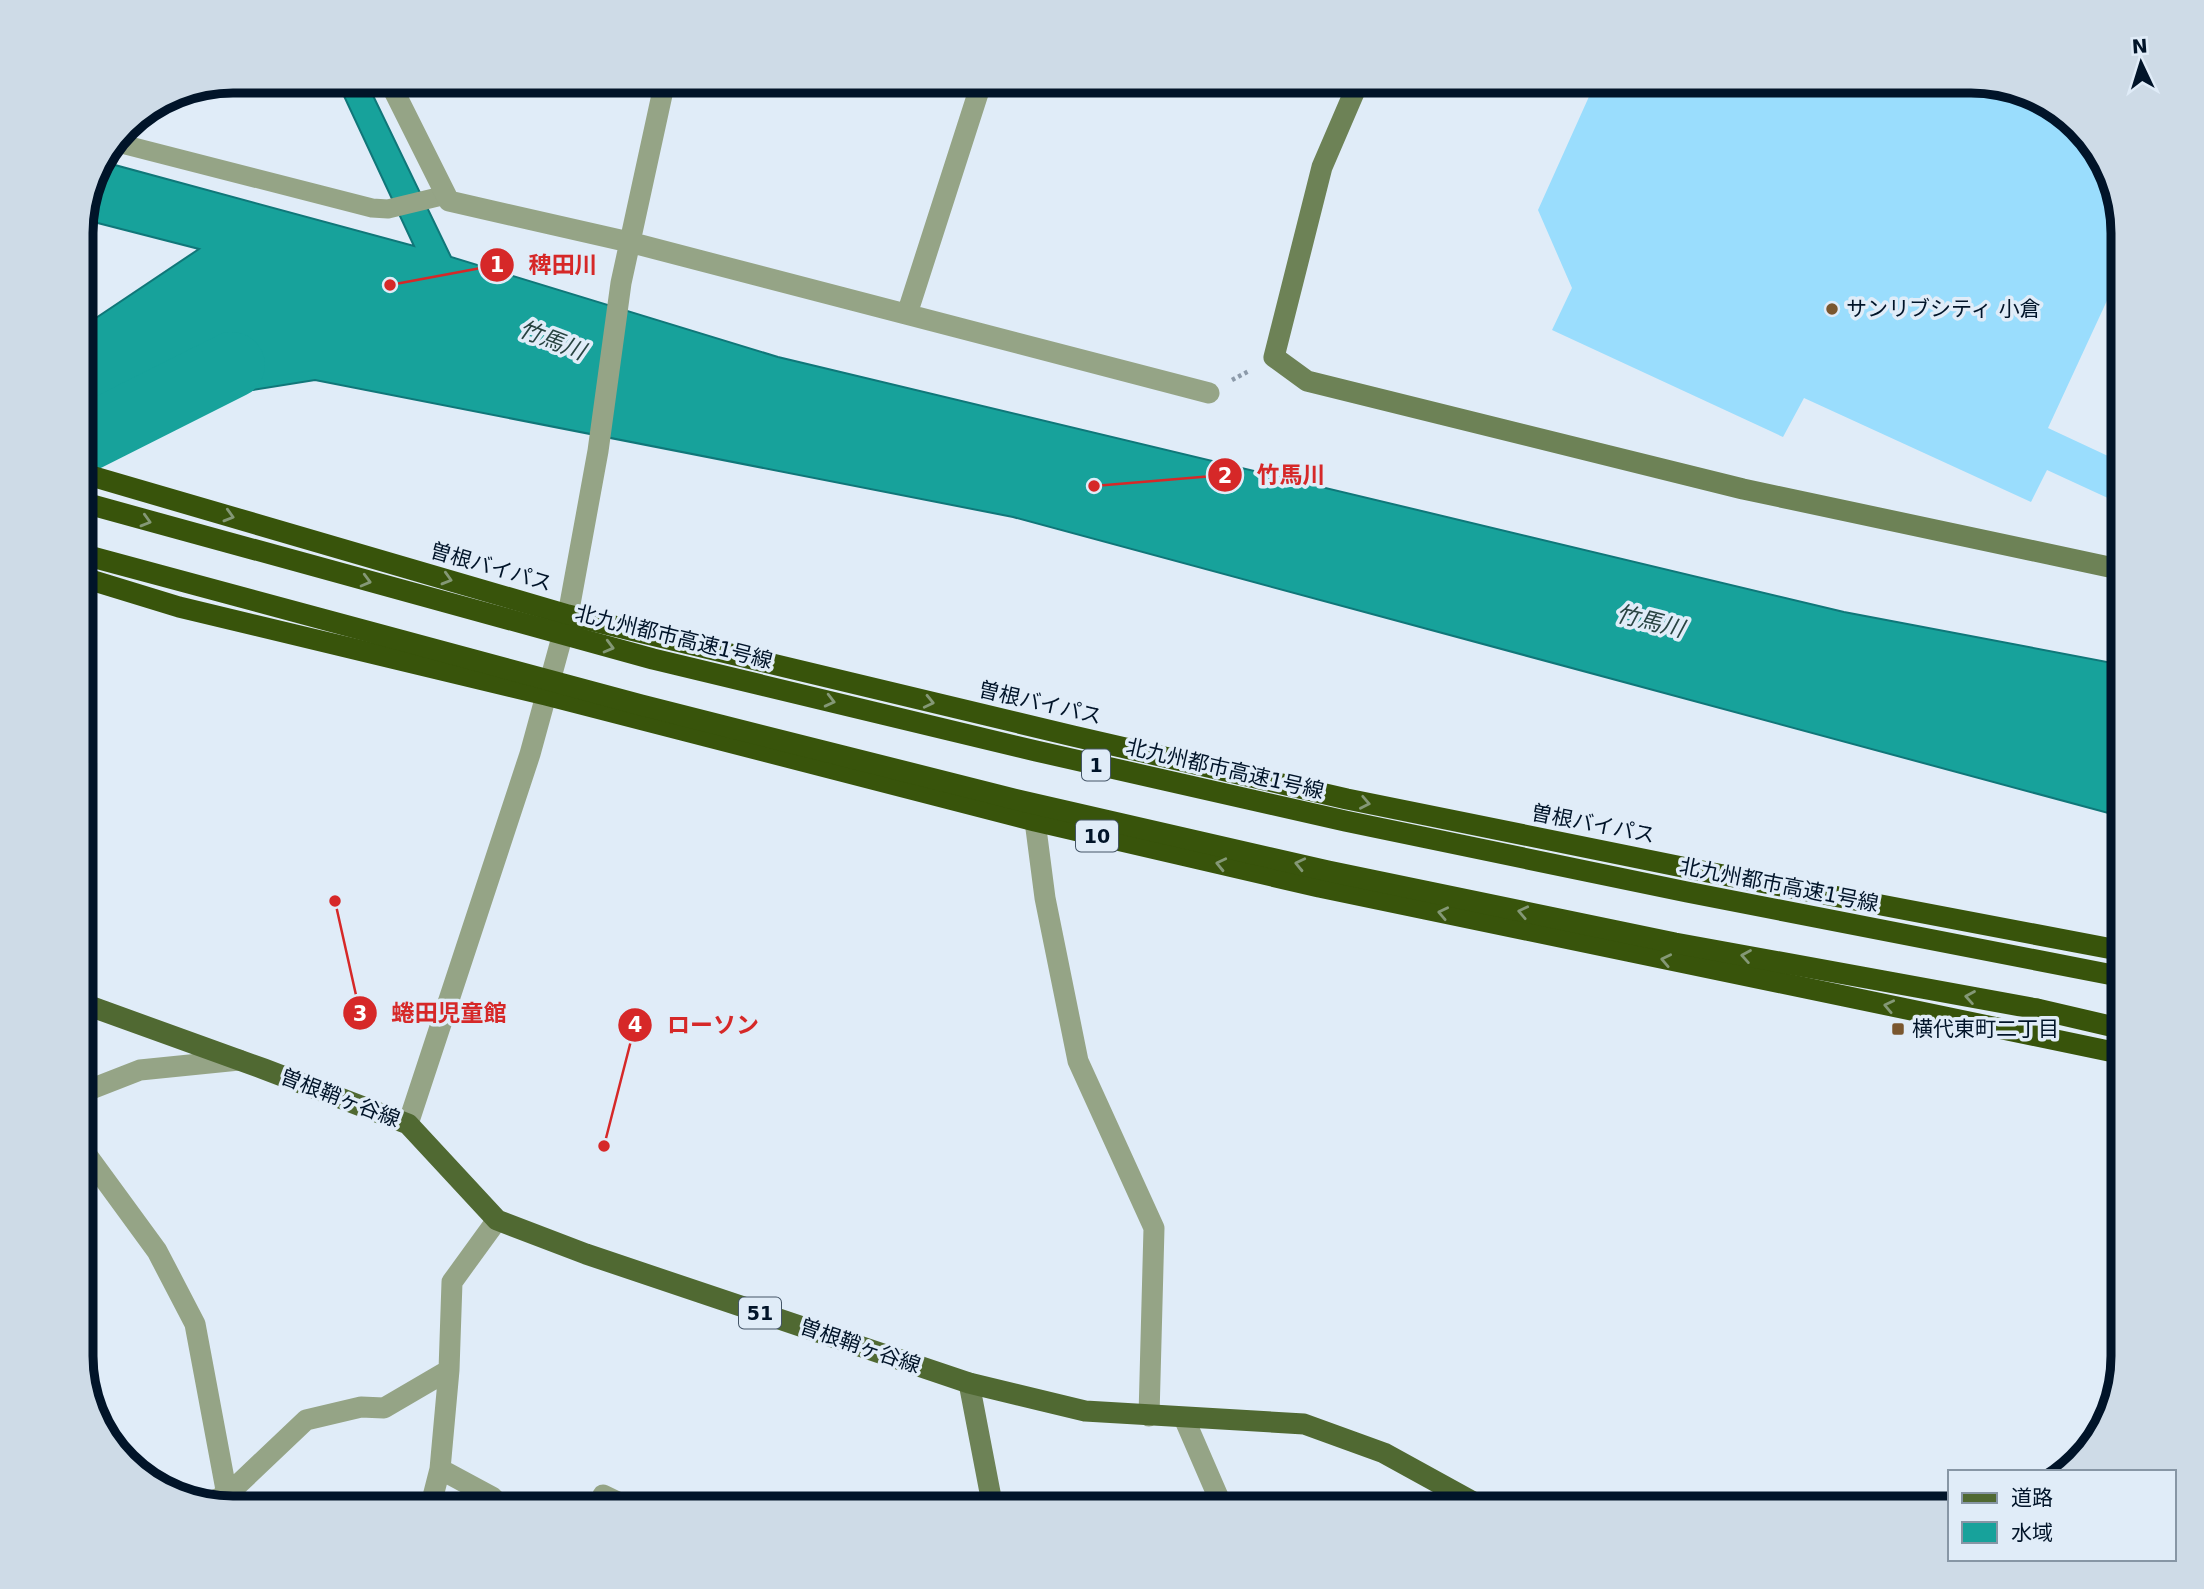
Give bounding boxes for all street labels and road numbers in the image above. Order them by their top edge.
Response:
street label: 曽根バイパス [427,538,555,596]
street label: 北九州都市高速1号線 [573,601,775,673]
street label: 曽根バイパス [976,677,1104,729]
street label: 北九州都市高速1号線 [1124,735,1326,803]
road number: 1 [1082,750,1110,780]
street label: 曽根バイパス [1529,800,1657,848]
road number: 10 [1076,820,1118,852]
street label: 北九州都市高速1号線 [1677,854,1881,916]
street label: 曽根鞘ヶ谷線 [277,1064,403,1132]
road number: 51 [739,1298,781,1329]
street label: 曽根鞘ヶ谷線 [797,1314,923,1378]

